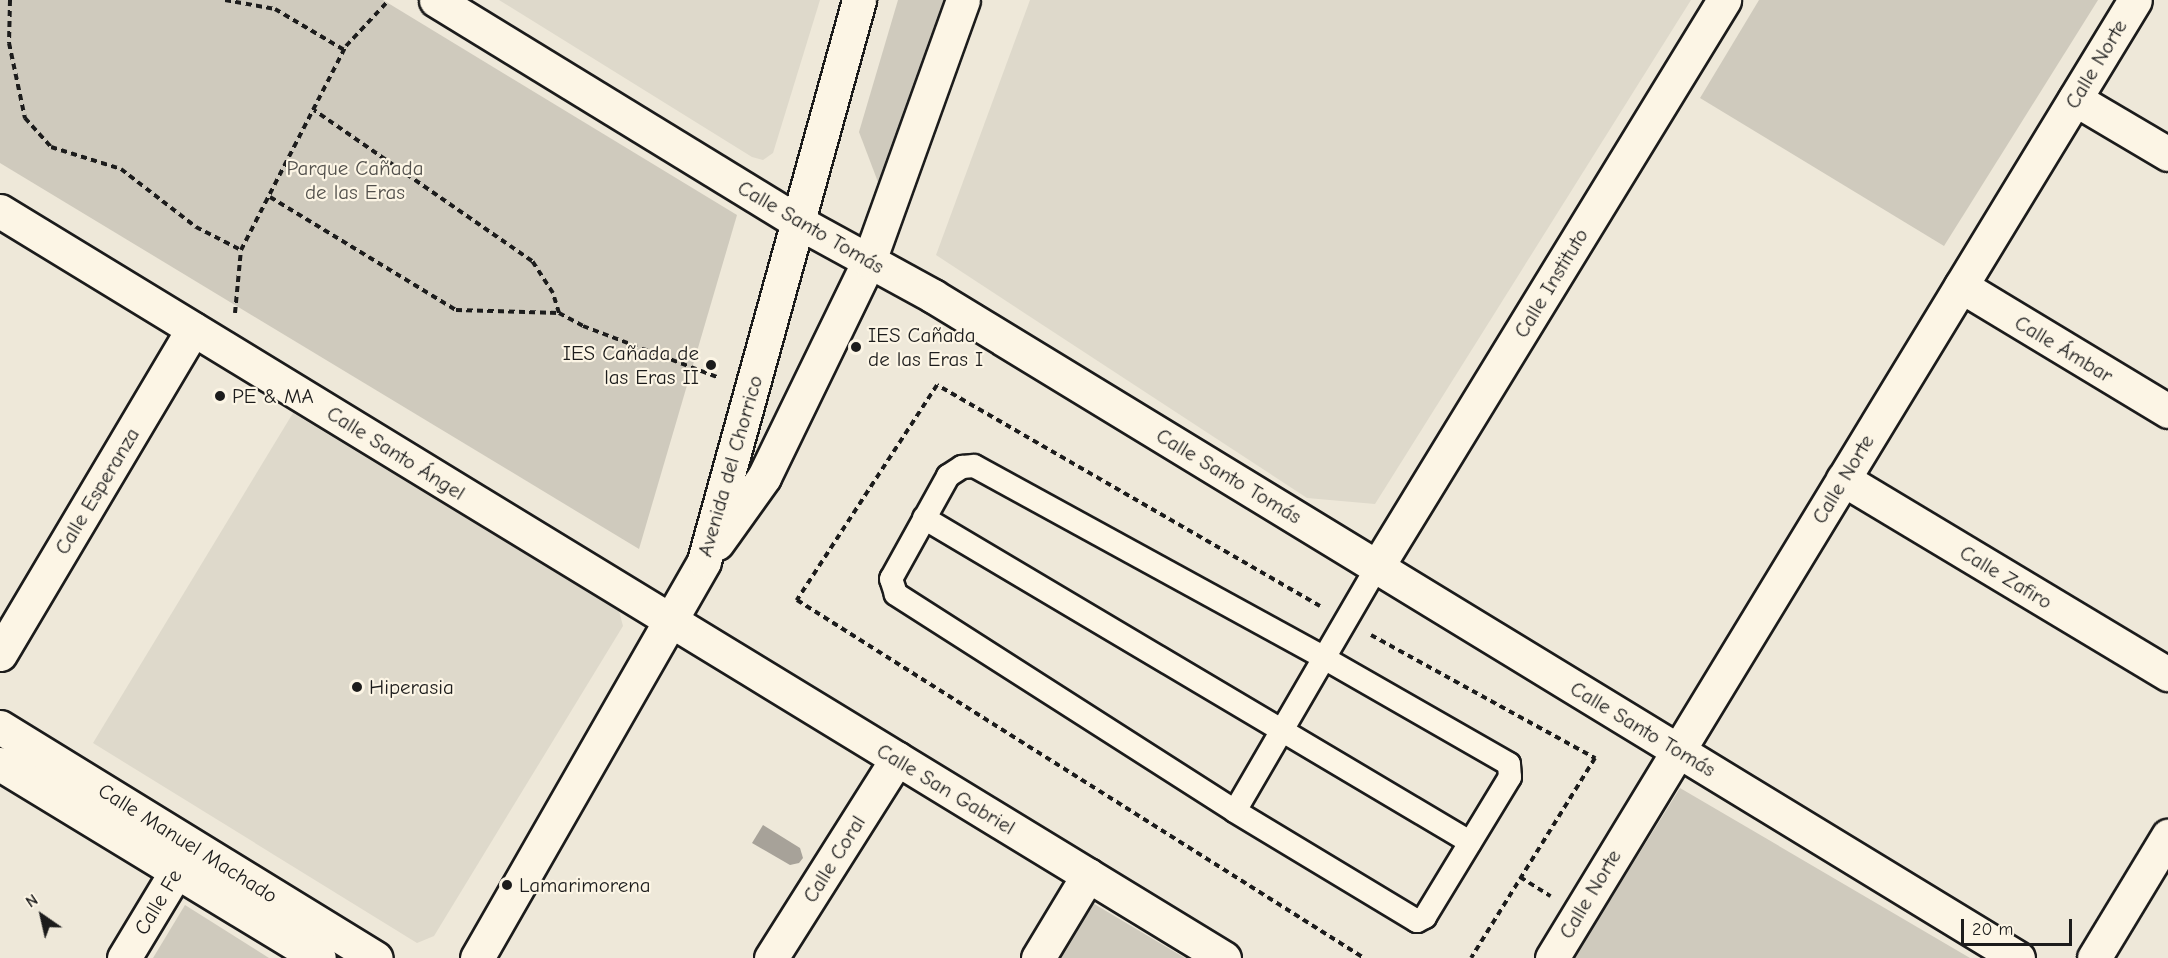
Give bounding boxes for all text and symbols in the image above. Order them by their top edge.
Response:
street label: Calle Norte [2060,15,2132,113]
park label: Parque Cañada de las Eras [287,155,423,205]
street label: Calle Santo Tomás [733,175,889,279]
street label: Calle Instituto [1509,224,1593,342]
street label: Calle Ámbar [2010,310,2118,388]
place label: IES Cañada de las Eras I [868,322,983,372]
place label: IES Cañada de las Eras II [563,340,699,390]
marker: IES Cañada de las Eras I [849,340,863,354]
marker: IES Cañada de las Eras II [704,358,718,372]
street label: Avenida del Chorrico [692,372,768,560]
place label: PE & MA [232,383,314,409]
marker: PE & MA [213,389,227,403]
street label: Calle Santo Ángel [322,400,470,506]
street label: Calle Esperanza [49,423,145,559]
street label: Calle Santo Tomás [1152,423,1306,529]
street label: Calle Norte [1807,430,1879,528]
street label: Calle Zafiro [1955,540,2057,614]
place label: Hiperasia [369,674,454,700]
street label: Calle Santo Tomás [1566,676,1720,782]
marker: Hiperasia [350,680,364,694]
street label: Calle San Gabriel [872,738,1020,840]
street label: Calle Manuel Machado [94,778,282,908]
street label: Calle Coral [797,811,871,907]
street label: Calle Norte [1554,845,1626,943]
street label: Calle Fe [129,865,187,939]
place label: Lamarimorena [519,872,651,898]
marker: Lamarimorena [500,878,514,892]
north arrow [12,886,72,946]
text: N [23,891,41,911]
scale bar [1964,907,2075,945]
text: 20 m [1972,919,2013,940]

